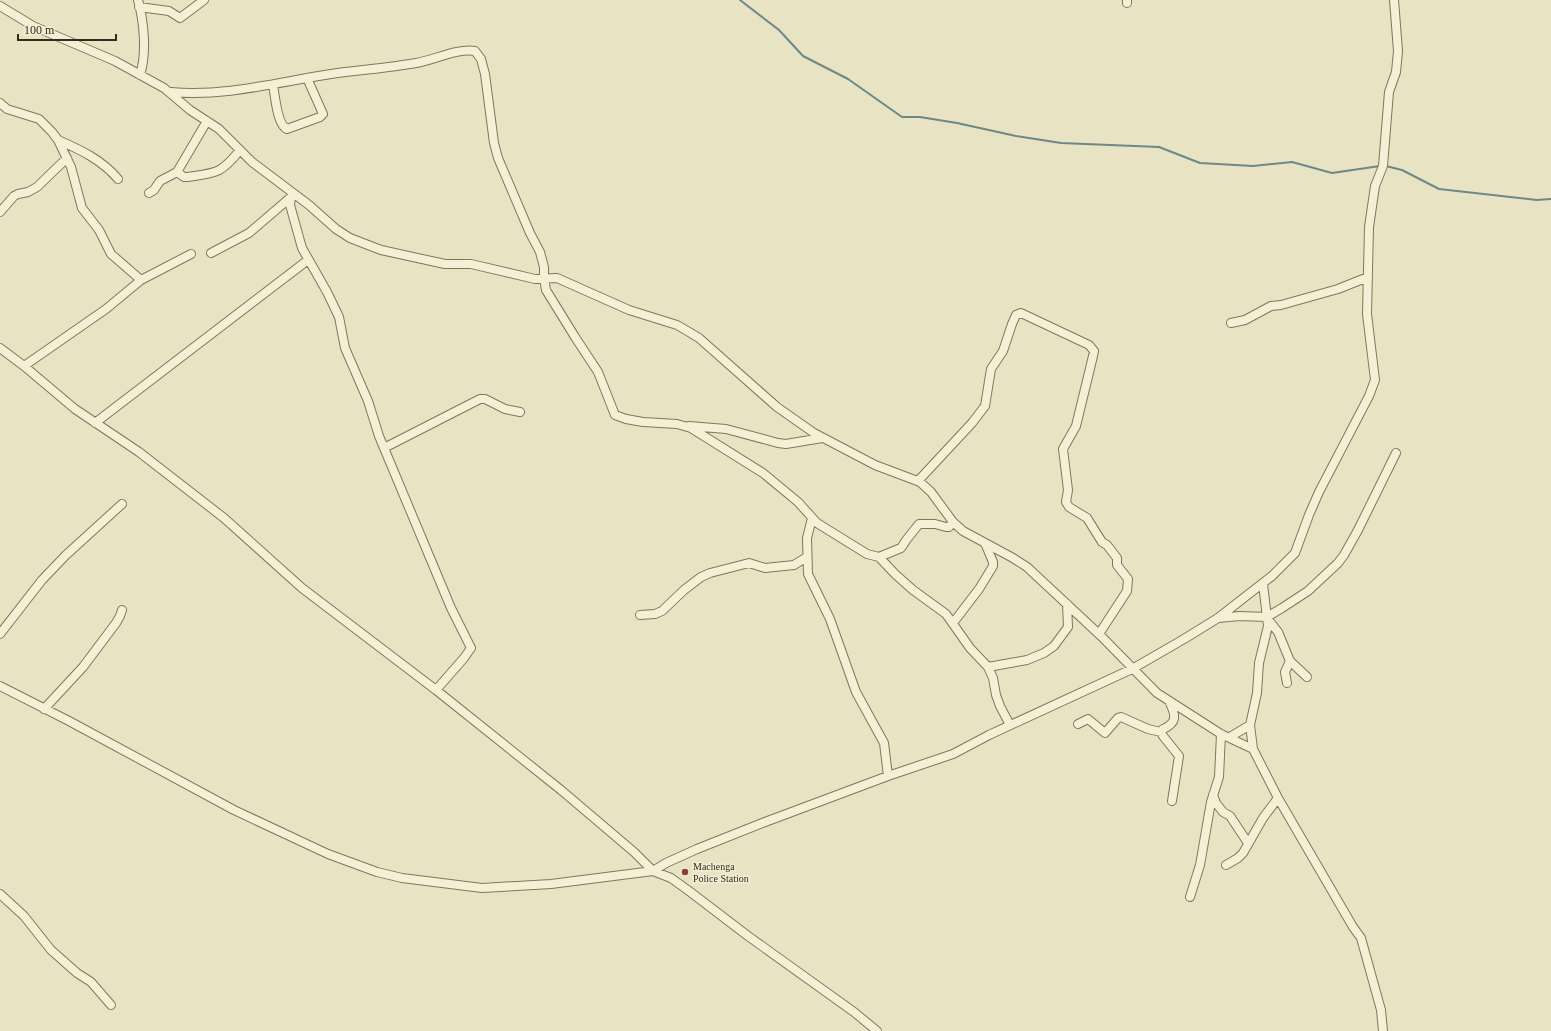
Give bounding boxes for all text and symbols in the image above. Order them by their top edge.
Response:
scale bar [18,16,116,42]
text: 100 m [24,23,55,37]
place label: Machenga Police Station [693,861,749,884]
marker: Machenga Police Station [680,867,690,877]

